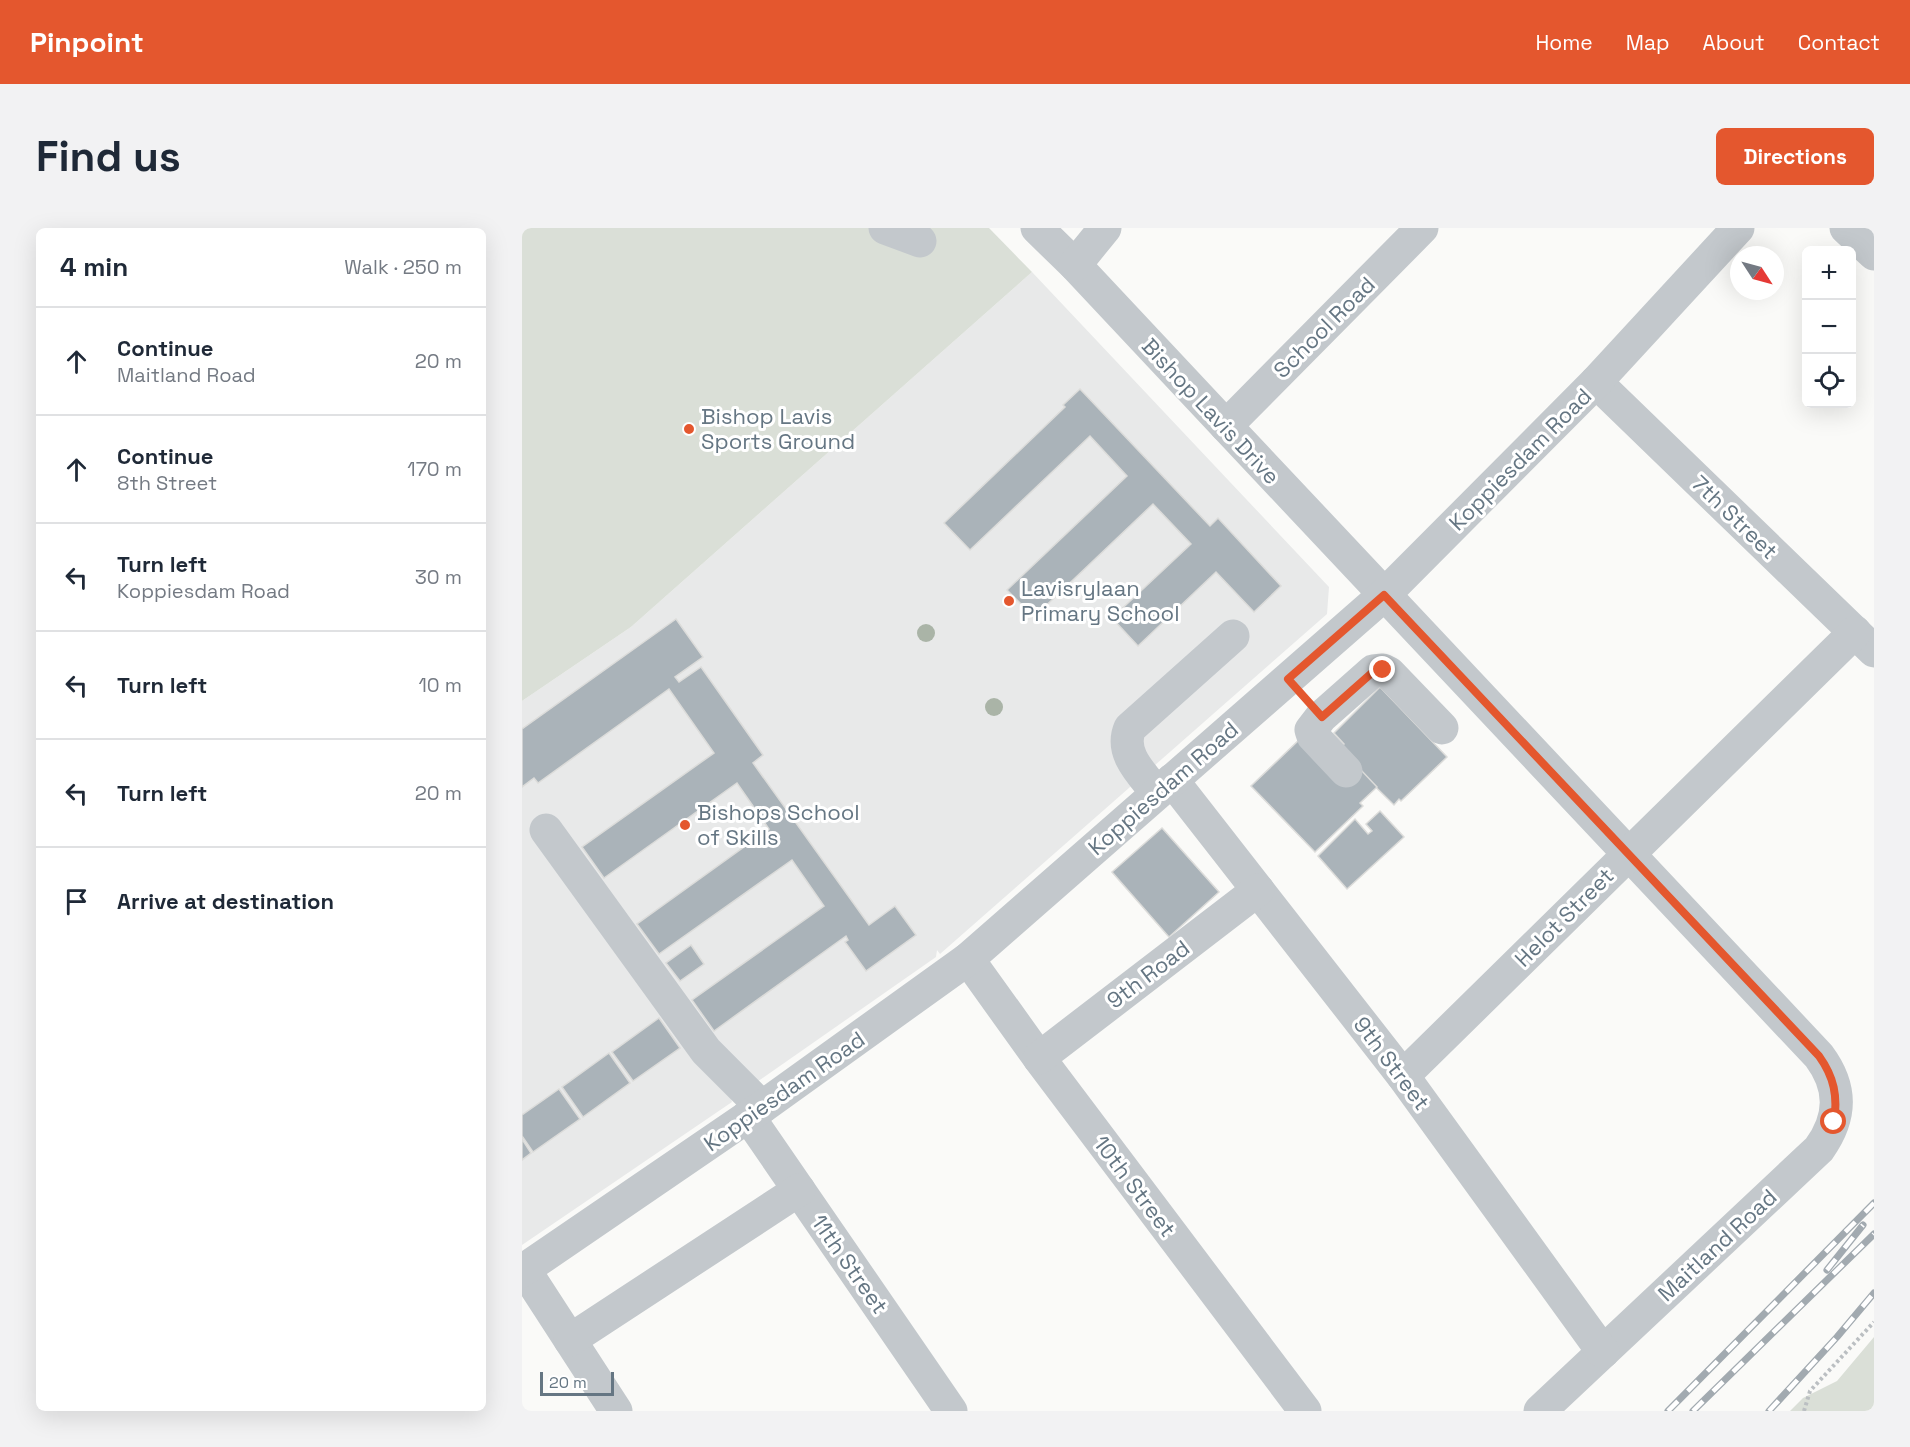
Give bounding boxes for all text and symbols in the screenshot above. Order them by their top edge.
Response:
text: Pinpoint [30,24,144,60]
text: Home [1535,29,1593,56]
text: Map [1626,29,1670,56]
text: About [1703,29,1765,56]
text: Contact [1798,29,1880,56]
button: Directions [1716,128,1874,185]
text: Find us [36,130,181,183]
north arrow [1730,246,1784,300]
map controls [1802,246,1856,408]
button: + [1802,246,1856,300]
text: 4 min [60,250,128,284]
text: Walk · 250 m [344,254,462,280]
street label: School Road [1267,270,1381,384]
button: − [1802,300,1856,354]
street label: Bishop Lavis Drive [1136,332,1286,490]
text: Continue [117,334,213,362]
icon: ahead [60,345,93,378]
text: 20 m [415,348,462,374]
button: locate [1802,354,1856,408]
text: Maitland Road [117,362,256,388]
street label: Koppiesdam Road [1443,382,1597,536]
place label: Bishop Lavis Sports Ground [701,402,855,455]
marker: Bishop Lavis Sports Ground [682,422,696,436]
text: Continue [117,442,213,470]
icon: ahead [60,453,93,486]
text: 170 m [407,456,462,482]
street label: 7th Street [1686,469,1784,565]
text: 8th Street [117,470,217,496]
text: Turn left [117,550,207,578]
icon: left [60,561,93,594]
text: 30 m [415,564,462,590]
place label: Lavisrylaan Primary School [1021,574,1180,627]
text: Koppiesdam Road [117,578,290,604]
marker: Lavisrylaan Primary School [1002,594,1016,608]
route end [1369,656,1395,682]
icon: left [60,669,93,702]
text: Turn left [117,671,207,699]
text: 10 m [418,672,462,698]
street label: Koppiesdam Road [1082,715,1244,861]
icon: left [60,777,93,810]
text: Turn left [117,779,207,807]
text: 20 m [415,780,462,806]
place label: Bishops School of Skills [697,798,860,851]
marker: Bishops School of Skills [678,818,692,832]
street label: Helot Street [1508,861,1620,973]
icon: arrive [60,885,93,918]
text: Arrive at destination [117,887,334,915]
street label: 9th Road [1101,934,1195,1014]
street label: 9th Street [1348,1011,1436,1115]
street label: Koppiesdam Road [698,1025,870,1157]
route start [1820,1108,1846,1134]
street label: 10th Street [1088,1130,1182,1242]
street label: Maitland Road [1652,1183,1782,1307]
street label: 11th Street [806,1209,894,1319]
scale bar [540,1369,614,1396]
text: 20 m [549,1372,587,1393]

